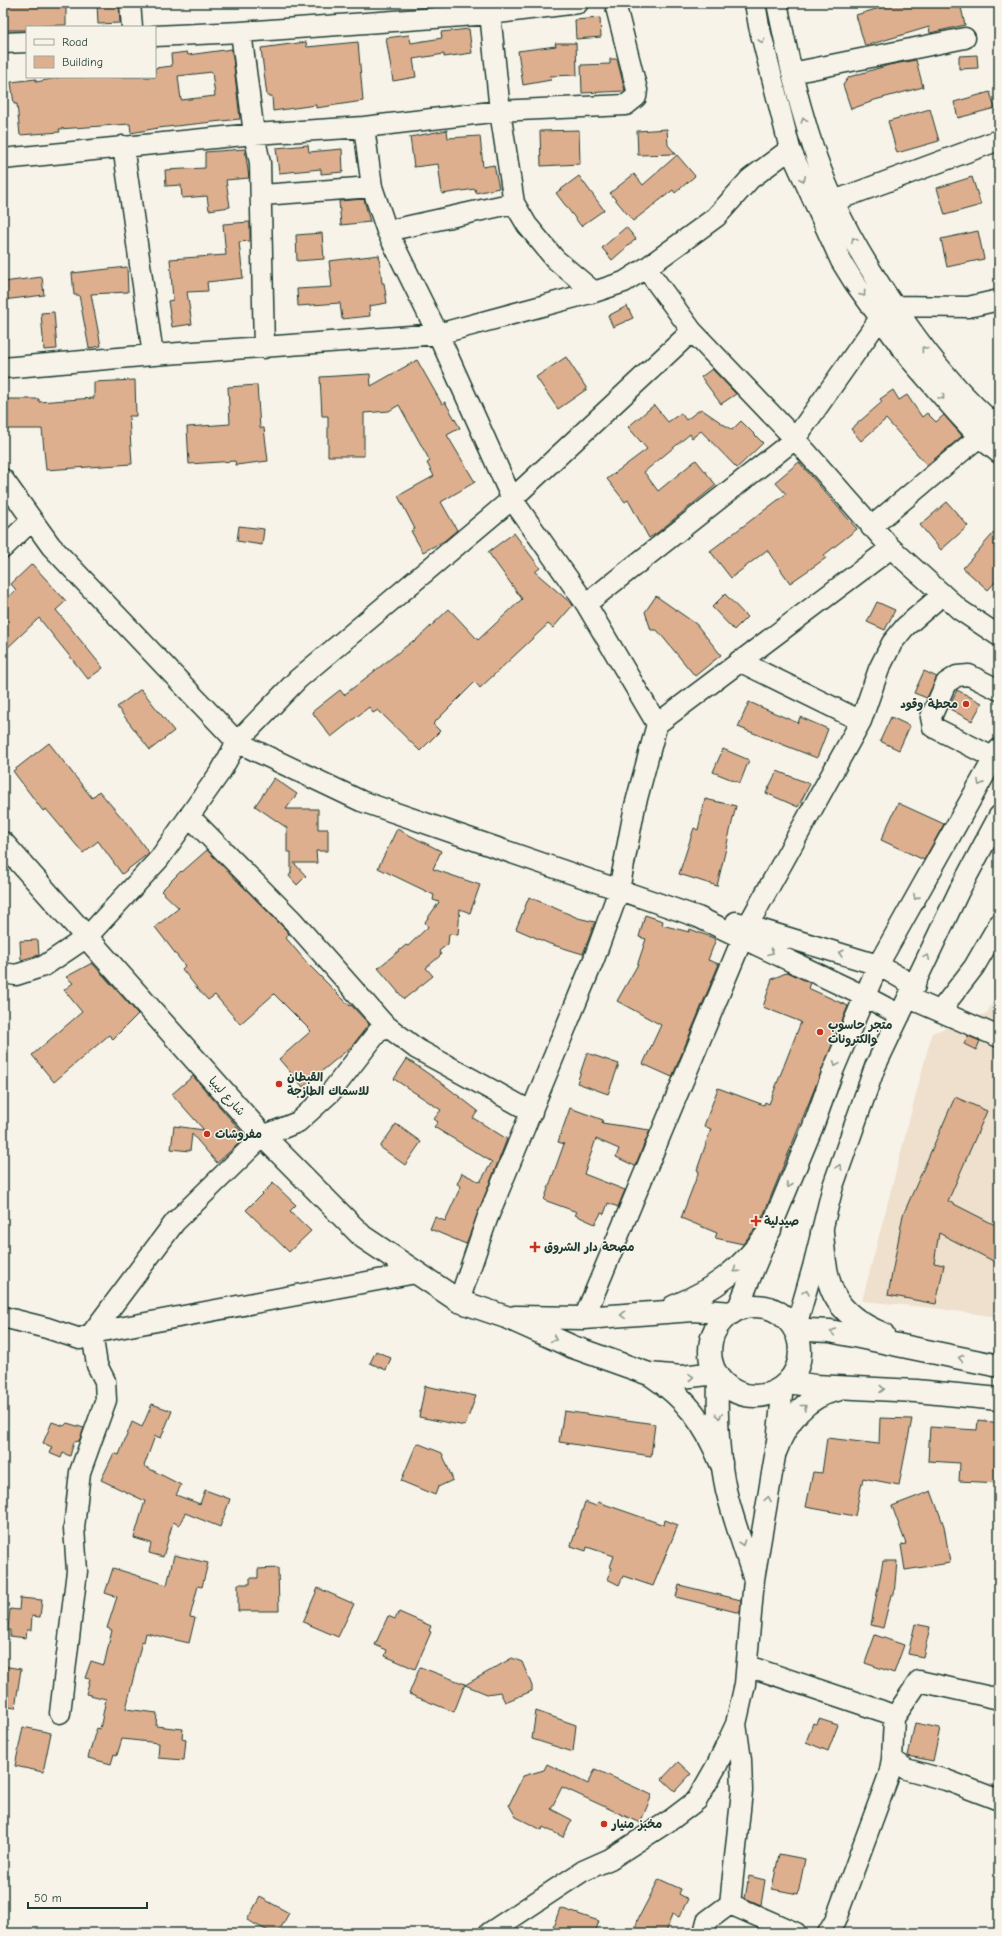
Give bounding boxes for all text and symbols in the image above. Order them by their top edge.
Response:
legend [26,26,156,78]
text: Road [62,35,88,49]
one-way arrow [758,38,766,44]
text: Building [62,55,103,69]
one-way arrow [800,117,809,124]
one-way arrow [798,175,806,182]
one-way arrow [851,237,859,244]
one-way arrow [858,290,865,297]
one-way arrow [922,346,929,353]
one-way arrow [937,392,945,400]
place label: محطة وقود [900,697,958,712]
marker: محطة وقود [961,699,971,709]
one-way arrow [977,779,984,787]
one-way arrow [914,893,921,900]
one-way arrow [767,947,774,955]
one-way arrow [838,949,845,958]
one-way arrow [923,954,931,961]
place label: متجر حاسوب والكترونات [828,1018,892,1047]
marker: متجر حاسوب والكترونات [815,1027,825,1037]
one-way arrow [833,1060,841,1068]
place label: القبطان للاسماك الطازجة [287,1070,369,1098]
street label: شارع ليبيا [204,1074,248,1120]
marker: القبطان للاسماك الطازجة [274,1079,284,1089]
place label: مفروشات [215,1127,262,1141]
marker: مفروشات [202,1129,212,1139]
one-way arrow [834,1163,843,1170]
one-way arrow [785,1182,793,1189]
place label: صيدلية [764,1214,799,1228]
marker: صيدلية [751,1216,761,1226]
place label: مصحة دار الشروق [544,1240,634,1254]
marker: مصحة دار الشروق [529,1241,541,1253]
one-way arrow [733,1265,740,1272]
one-way arrow [801,1289,810,1296]
one-way arrow [620,1311,626,1320]
one-way arrow [830,1328,837,1337]
one-way arrow [550,1334,557,1342]
one-way arrow [958,1354,964,1362]
one-way arrow [688,1372,694,1381]
one-way arrow [879,1384,885,1393]
one-way arrow [800,1404,807,1411]
one-way arrow [714,1413,723,1419]
one-way arrow [763,1496,772,1502]
one-way arrow [738,1540,746,1547]
place label: مخبز منيار [611,1817,662,1831]
marker: مخبز منيار [599,1819,609,1829]
scale bar [28,1884,147,1910]
text: 50 m [34,1891,62,1905]

